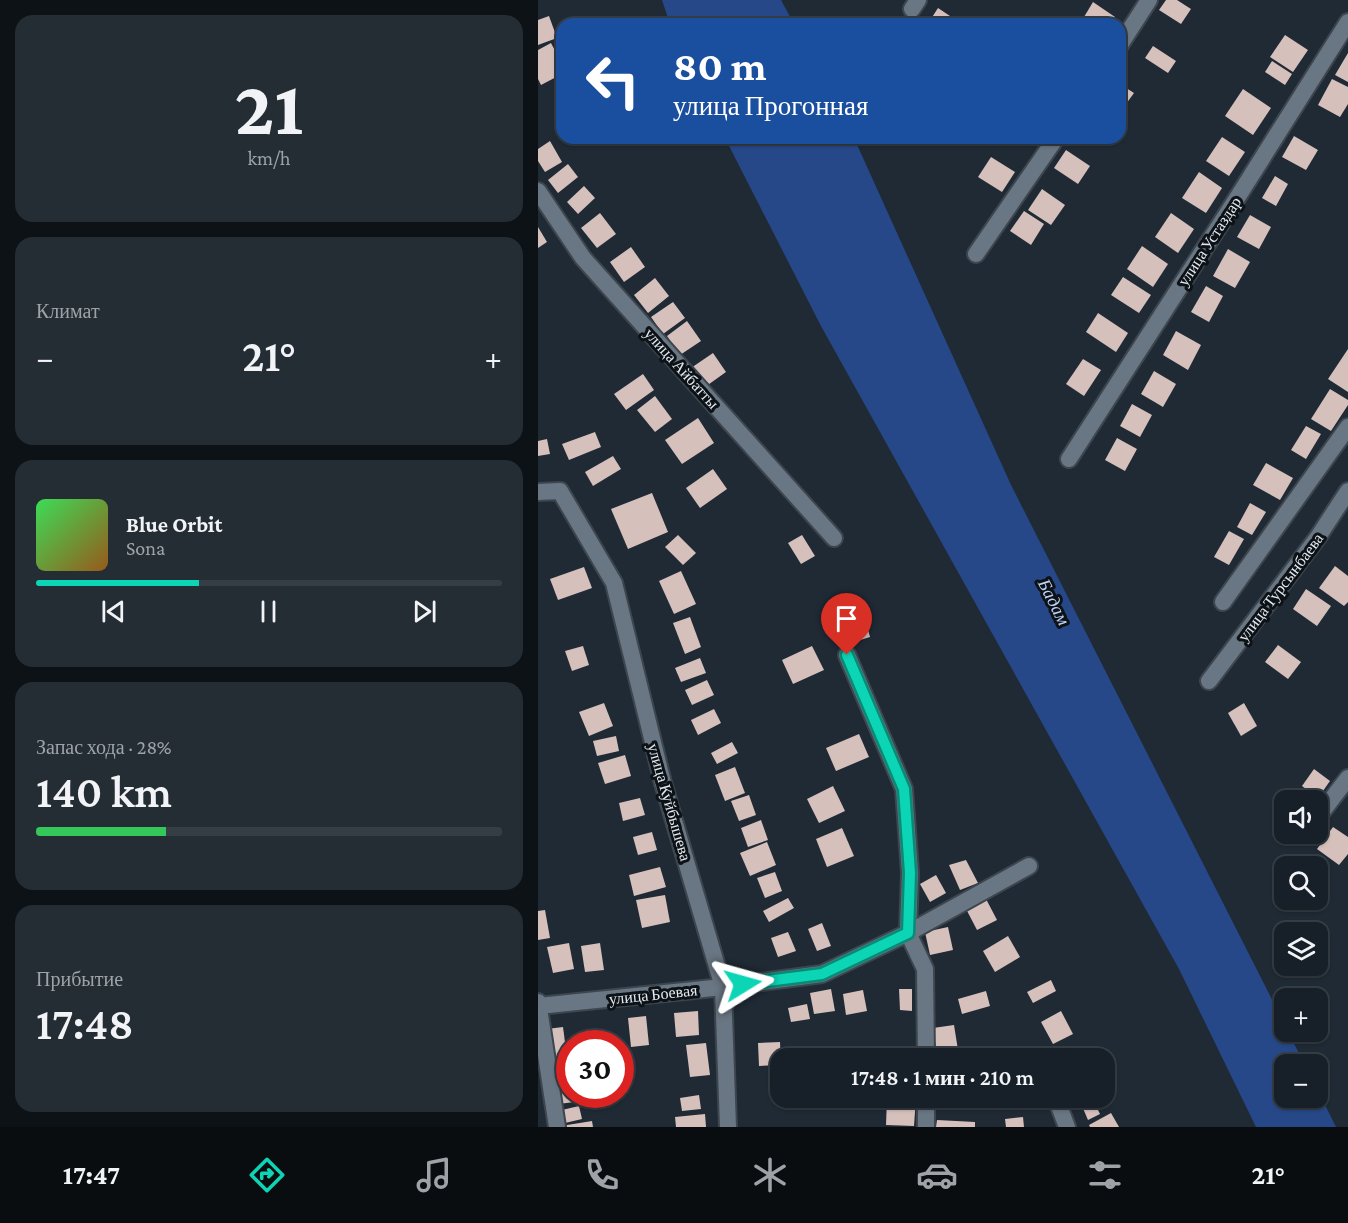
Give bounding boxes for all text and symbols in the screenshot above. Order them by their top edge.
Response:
icon: left [574,42,652,120]
text: 80 m [673,42,767,89]
text: 21 [235,64,303,151]
text: улица Прогонная [673,91,868,121]
text: km/h [247,147,291,169]
street label: улица Устаздар [1174,194,1245,289]
text: Климат [36,300,100,322]
street label: улица Айбатты [640,325,722,413]
text: 21° [242,331,296,381]
text: − [36,339,53,376]
text: + [485,339,502,376]
text: Blue Orbit [126,512,222,537]
street label: улица Турсынбаева [1234,530,1327,645]
text: Sona [126,537,165,559]
water label: Бадам [1033,575,1074,629]
pin [821,593,872,655]
icon: previous [97,595,130,628]
icon: pause [252,595,285,628]
icon: next [408,595,441,628]
icon: arrive [830,602,863,635]
text: Запас хода · 28% [36,736,172,758]
street label: улица Куйбышева [644,741,694,863]
text: 140 km [36,767,172,817]
map controls [1274,790,1328,1108]
button: sound [1274,790,1328,844]
button: search [1274,856,1328,910]
button: layers [1274,922,1328,976]
position arrow [711,952,775,1016]
text: Прибытие [36,968,123,990]
street label: улица Боевая [608,981,699,1009]
button: + [1274,988,1328,1042]
text: 17:48 [36,999,134,1049]
speed limit sign: 30 [556,1030,634,1108]
button: − [1274,1054,1328,1108]
text: 17:48 · 1 мин · 210 m [851,1065,1034,1090]
icon: directions [246,1154,288,1196]
icon: music [413,1154,455,1196]
icon: phone [581,1154,623,1196]
icon: climate [749,1154,791,1196]
icon: car [916,1154,958,1196]
icon: filters [1084,1154,1126,1196]
text: 17:47 [63,1160,120,1190]
text: 21° [1251,1160,1285,1190]

